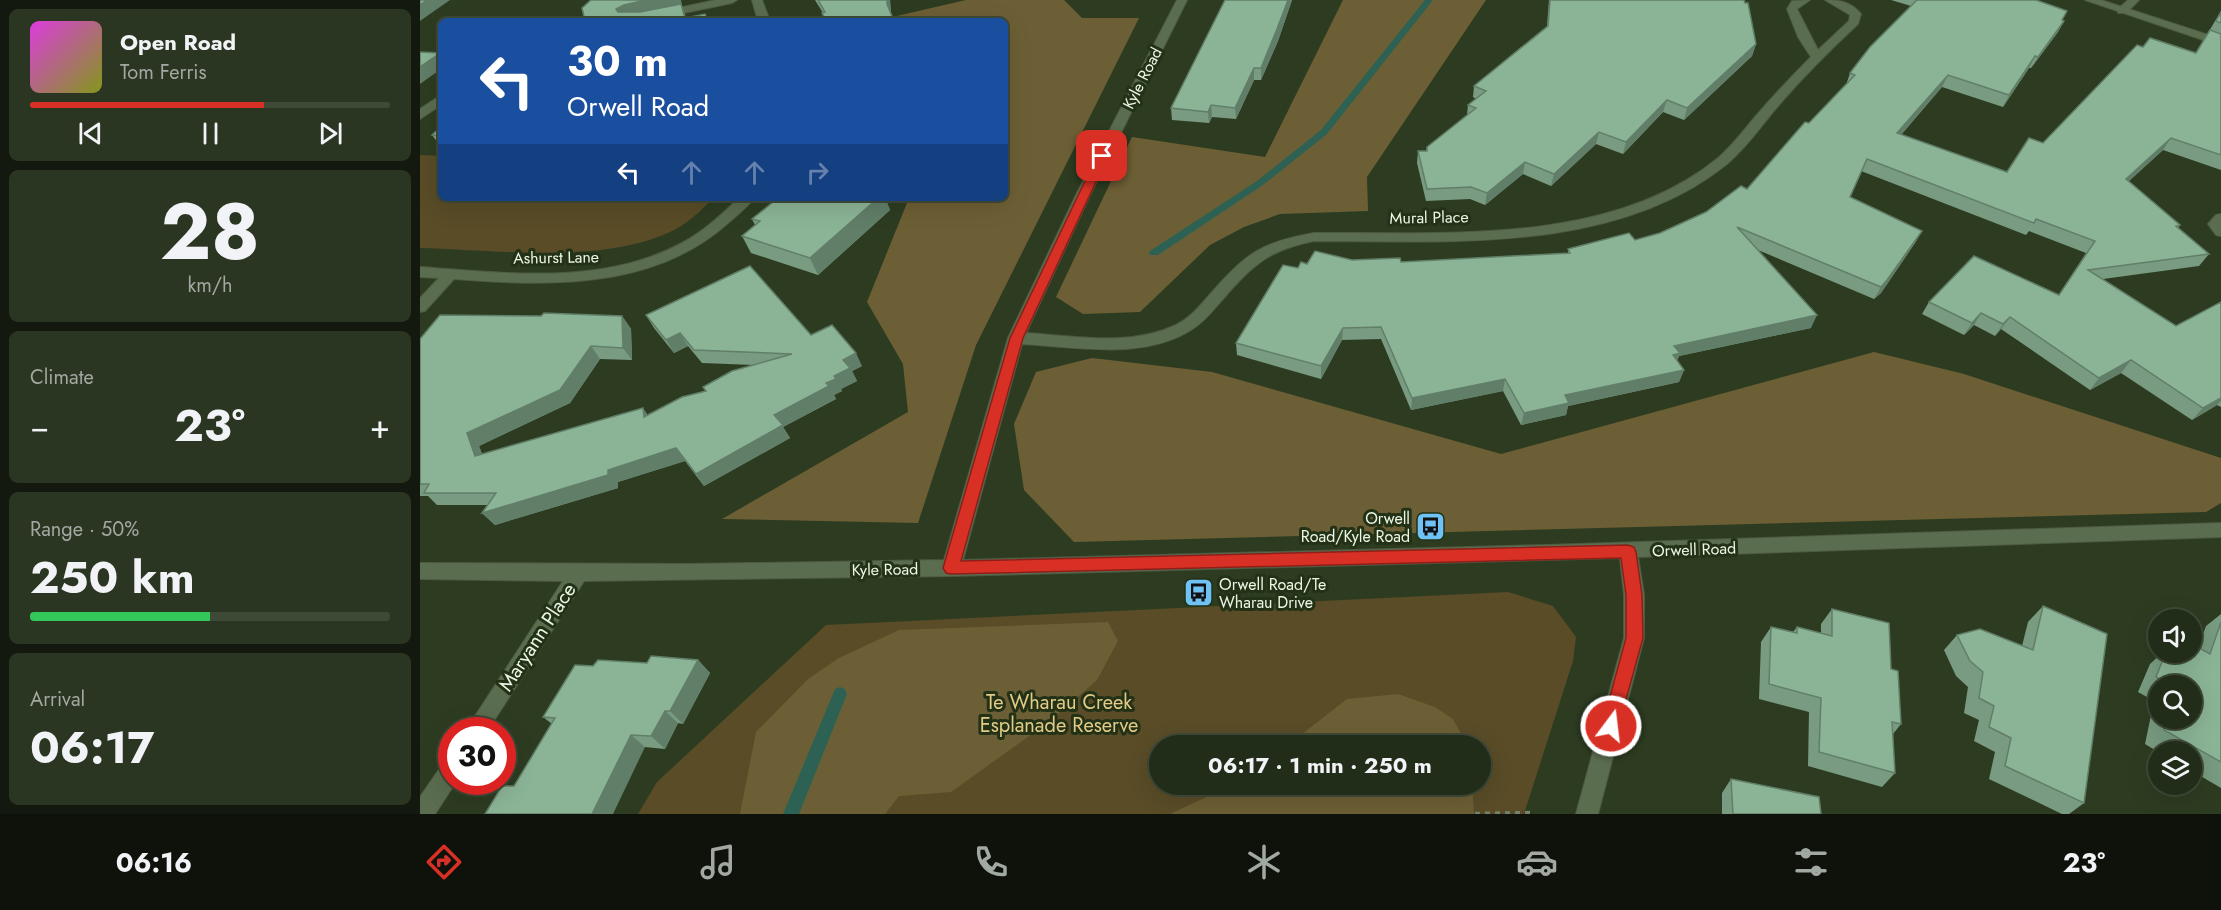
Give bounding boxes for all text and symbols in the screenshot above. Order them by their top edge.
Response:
text: Open Road [120,26,236,58]
text: 30 m [567,31,668,92]
icon: left [468,42,546,120]
street label: Kyle Road [1117,43,1168,113]
text: Tom Ferris [120,58,207,87]
text: Orwell Road [567,87,709,126]
icon: previous [74,117,107,150]
icon: pause [194,117,227,150]
icon: next [314,117,347,150]
pin [1076,130,1127,181]
icon: arrive [1085,139,1118,172]
icon: left [612,156,645,189]
icon: ahead [675,156,708,189]
icon: ahead [738,156,771,189]
icon: right [801,156,834,189]
text: 28 [160,176,260,288]
street label: Mural Place [1389,205,1469,230]
street label: Ashurst Lane [513,245,599,270]
text: km/h [187,271,233,300]
text: Climate [30,363,94,392]
text: 23° [174,393,245,458]
text: − [30,403,49,450]
text: + [370,403,390,450]
place label: Orwell Road/Kyle Road [1301,507,1410,548]
bus stop icon: Orwell Road/Kyle Road [1415,511,1447,543]
text: Range · 50% [30,515,139,544]
street label: Orwell Road [1652,537,1736,562]
text: 250 km [30,545,195,610]
street label: Kyle Road [852,557,918,582]
place label: Orwell Road/Te Wharau Drive [1219,573,1326,614]
street label: Maryann Place [492,577,583,697]
bus stop icon: Orwell Road/Te Wharau Drive [1182,577,1214,609]
map controls [2148,609,2202,795]
button: sound [2148,609,2202,663]
button: search [2148,675,2202,729]
text: Arrival [30,685,85,714]
park label: Te Wharau Creek Esplanade Reserve [980,688,1138,740]
position arrow [1579,694,1643,758]
text: 06:17 [30,715,154,780]
speed limit sign: 30 [438,717,516,795]
button: layers [2148,741,2202,795]
text: 06:17 · 1 min · 250 m [1208,749,1432,781]
icon: directions [423,841,465,883]
icon: music [697,841,739,883]
icon: phone [970,841,1012,883]
icon: climate [1243,841,1285,883]
icon: car [1516,841,1558,883]
icon: filters [1790,841,1832,883]
text: 06:16 [116,843,192,882]
text: 23° [2063,843,2105,882]

